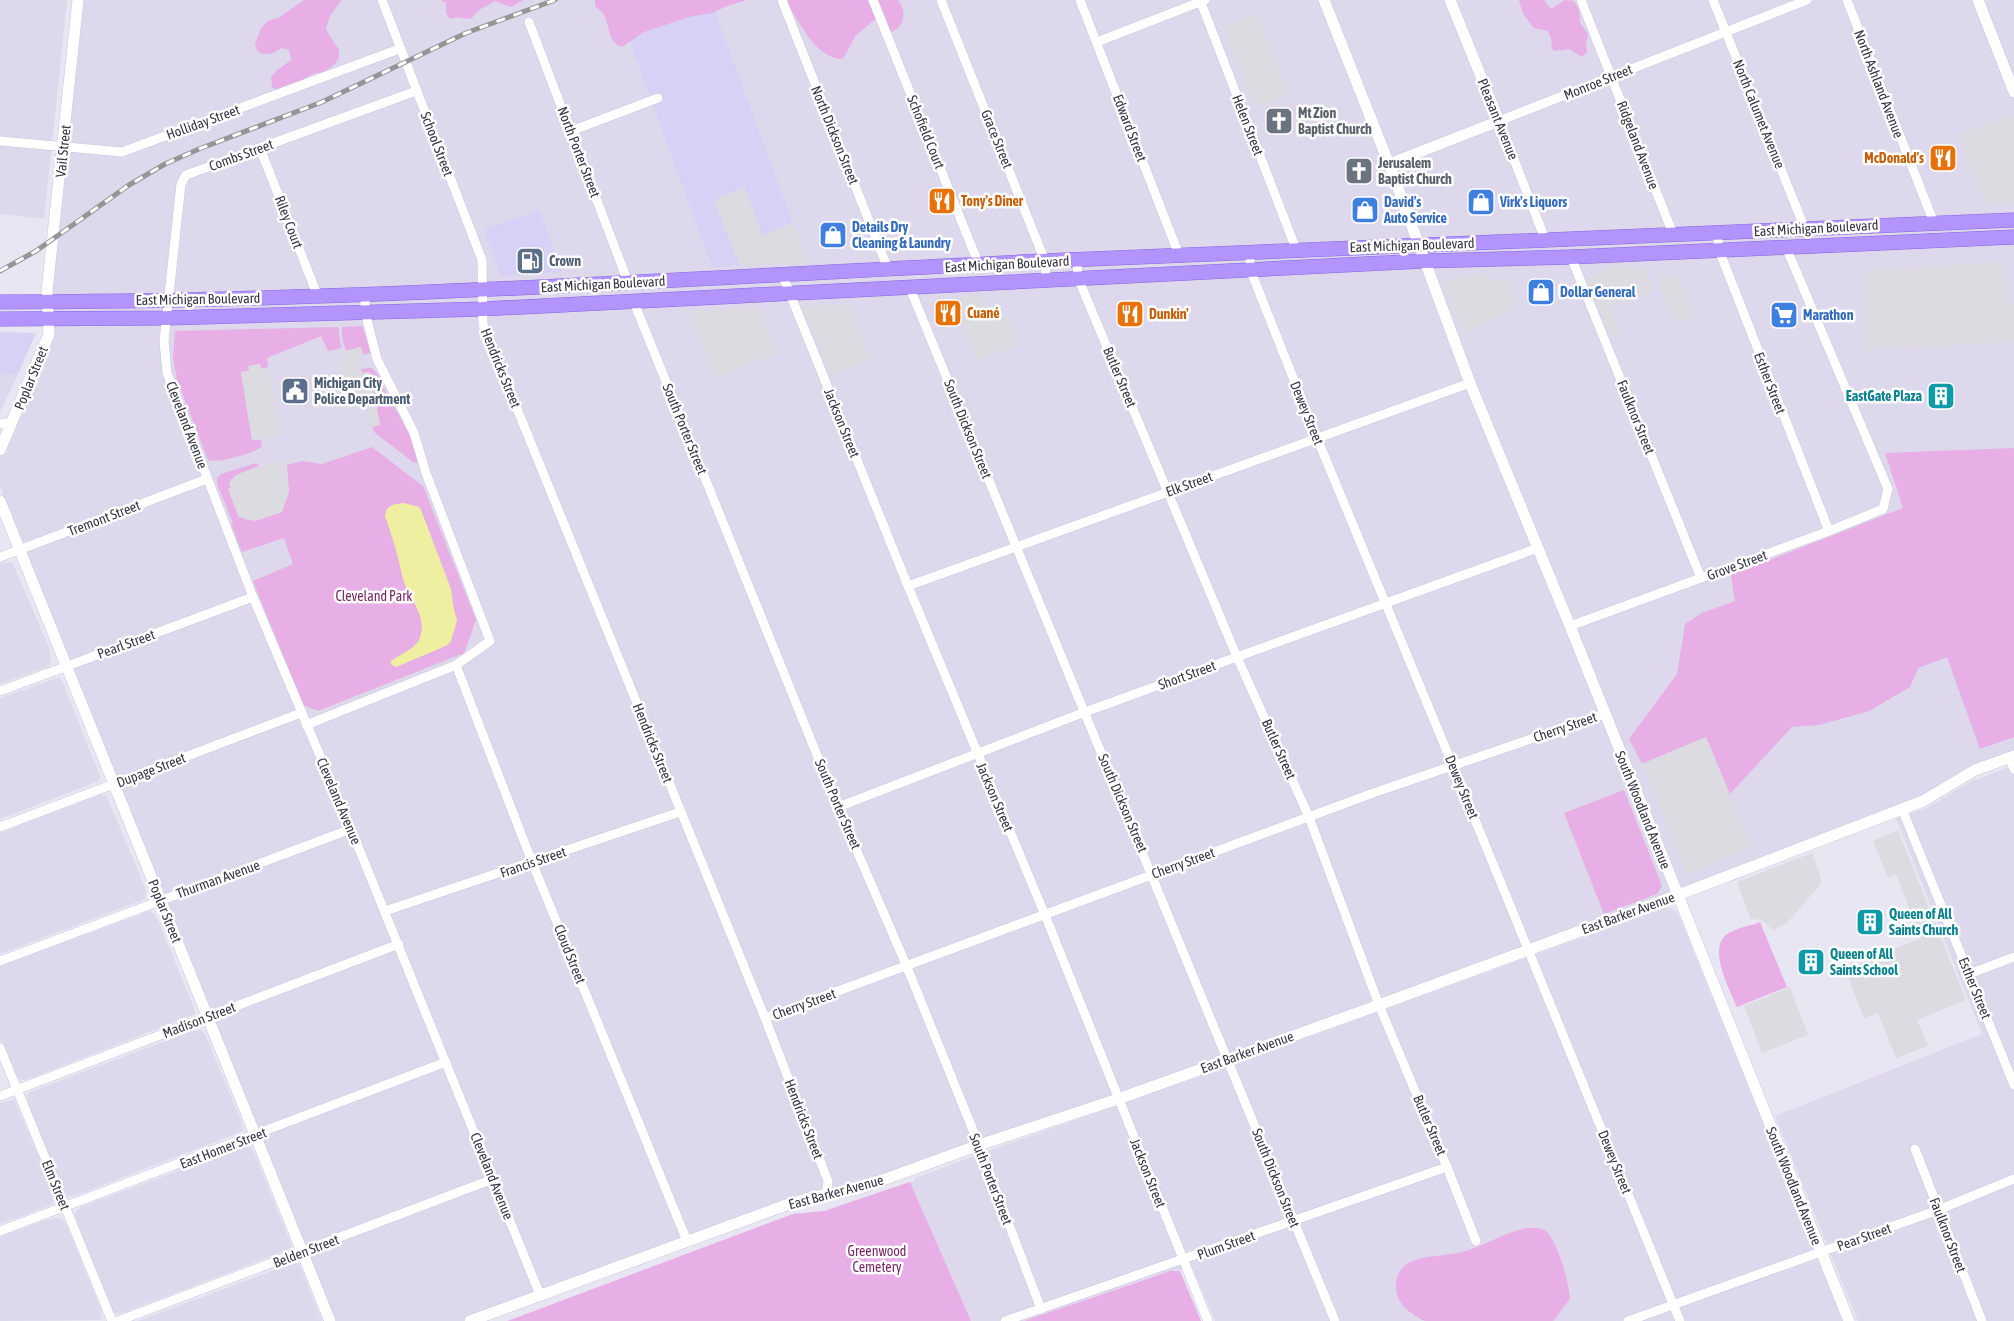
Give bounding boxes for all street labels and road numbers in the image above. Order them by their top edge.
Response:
street label: North Ashland Avenue [1851,28,1907,140]
street label: North Calumet Avenue [1730,57,1788,171]
street label: Monroe Street [1561,61,1635,103]
street label: Pleasant Avenue [1474,76,1522,162]
street label: North Dickson Street [808,83,862,187]
street label: Edward Street [1110,92,1150,164]
street label: Helen Street [1229,92,1267,158]
street label: Schofield Court [904,93,948,171]
street label: Ridgeland Avenue [1614,99,1662,191]
street label: Holliday Street [164,101,242,143]
street label: North Porter Street [554,104,604,200]
street label: Grace Street [978,107,1016,171]
street label: School Street [417,110,457,178]
street label: Vail Street [52,124,74,178]
street label: Combs Street [207,136,275,174]
street label: Riley Court [272,193,306,251]
street label: East Michigan Boulevard [1753,217,1879,239]
street label: East Michigan Boulevard [1349,235,1475,255]
street label: East Michigan Boulevard [944,253,1070,275]
street label: East Michigan Boulevard [540,273,666,295]
street label: East Michigan Boulevard [135,290,261,308]
street label: Hendricks Street [478,326,524,410]
street label: Poplar Street [11,344,51,412]
street label: Butler Street [1100,344,1140,410]
street label: Esther Street [1751,350,1789,416]
street label: South Dickson Street [941,377,995,481]
street label: Faulknor Street [1614,378,1658,456]
street label: Cleveland Avenue [163,379,211,471]
street label: Dewey Street [1287,379,1327,447]
street label: South Porter Street [660,381,710,477]
street label: Jackson Street [821,386,863,460]
street label: Elk Street [1163,468,1215,500]
street label: Tremont Street [66,497,142,539]
street label: Grove Street [1705,547,1769,583]
street label: Pearl Street [95,626,157,662]
street label: Short Street [1156,657,1218,693]
street label: Hendricks Street [630,701,676,785]
street label: Cherry Street [1531,709,1599,745]
street label: Butler Street [1259,716,1299,782]
street label: South Woodland Avenue [1612,749,1674,871]
street label: Dupage Street [114,750,188,790]
street label: South Dickson Street [1095,751,1151,855]
street label: Dewey Street [1442,753,1482,821]
street label: Cleveland Avenue [314,755,364,847]
street label: South Porter Street [812,757,864,851]
street label: Jackson Street [973,760,1017,834]
street label: Francis Street [498,843,568,881]
street label: Cherry Street [1149,844,1217,882]
street label: Thurman Avenue [174,857,262,901]
street label: Poplar Street [145,877,185,945]
street label: East Barker Avenue [1579,889,1677,937]
street label: Cloud Street [551,922,589,986]
street label: Esther Street [1955,955,1995,1021]
street label: Cherry Street [770,985,838,1023]
street label: Madison Street [160,999,238,1041]
street label: East Barker Avenue [1198,1028,1296,1076]
street label: Hendricks Street [781,1077,827,1161]
street label: Butler Street [1410,1092,1450,1158]
street label: East Homer Street [178,1124,268,1172]
street label: South Woodland Avenue [1763,1125,1825,1247]
street label: South Dickson Street [1249,1126,1303,1230]
street label: Dewey Street [1595,1128,1635,1196]
street label: Cleveland Avenue [467,1130,517,1222]
street label: South Porter Street [966,1131,1016,1227]
street label: Jackson Street [1127,1136,1169,1210]
street label: Elm Street [39,1158,73,1212]
street label: East Barker Avenue [787,1172,885,1212]
street label: Faulknor Street [1926,1195,1970,1275]
street label: Pear Street [1835,1220,1893,1254]
street label: Plum Street [1195,1227,1257,1263]
street label: Belden Street [271,1231,341,1271]

